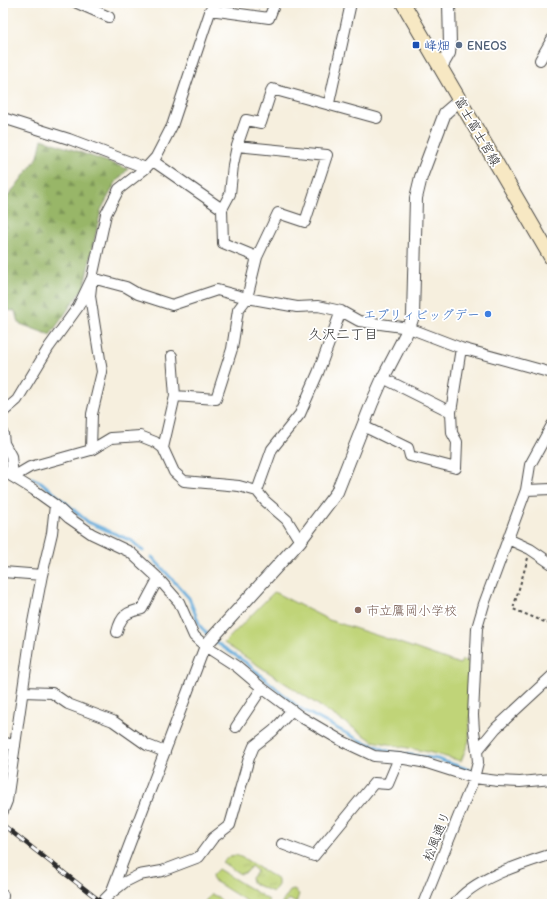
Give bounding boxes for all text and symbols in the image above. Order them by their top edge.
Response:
place label: 峰畑 [424,38,450,53]
place label: ENEOS [467,38,507,53]
marker: 峰畑 [411,40,421,50]
marker: ENEOS [454,40,464,50]
street label: 富士富士宮線 [452,94,504,170]
place label: エブリィビッグデー [363,307,480,322]
marker: エブリィビッグデー [483,309,493,319]
district label: 久沢二丁目 [308,326,378,343]
place label: 市立鷹岡小学校 [366,603,457,618]
marker: 市立鷹岡小学校 [353,605,363,615]
street label: 松風通り [420,809,453,863]

